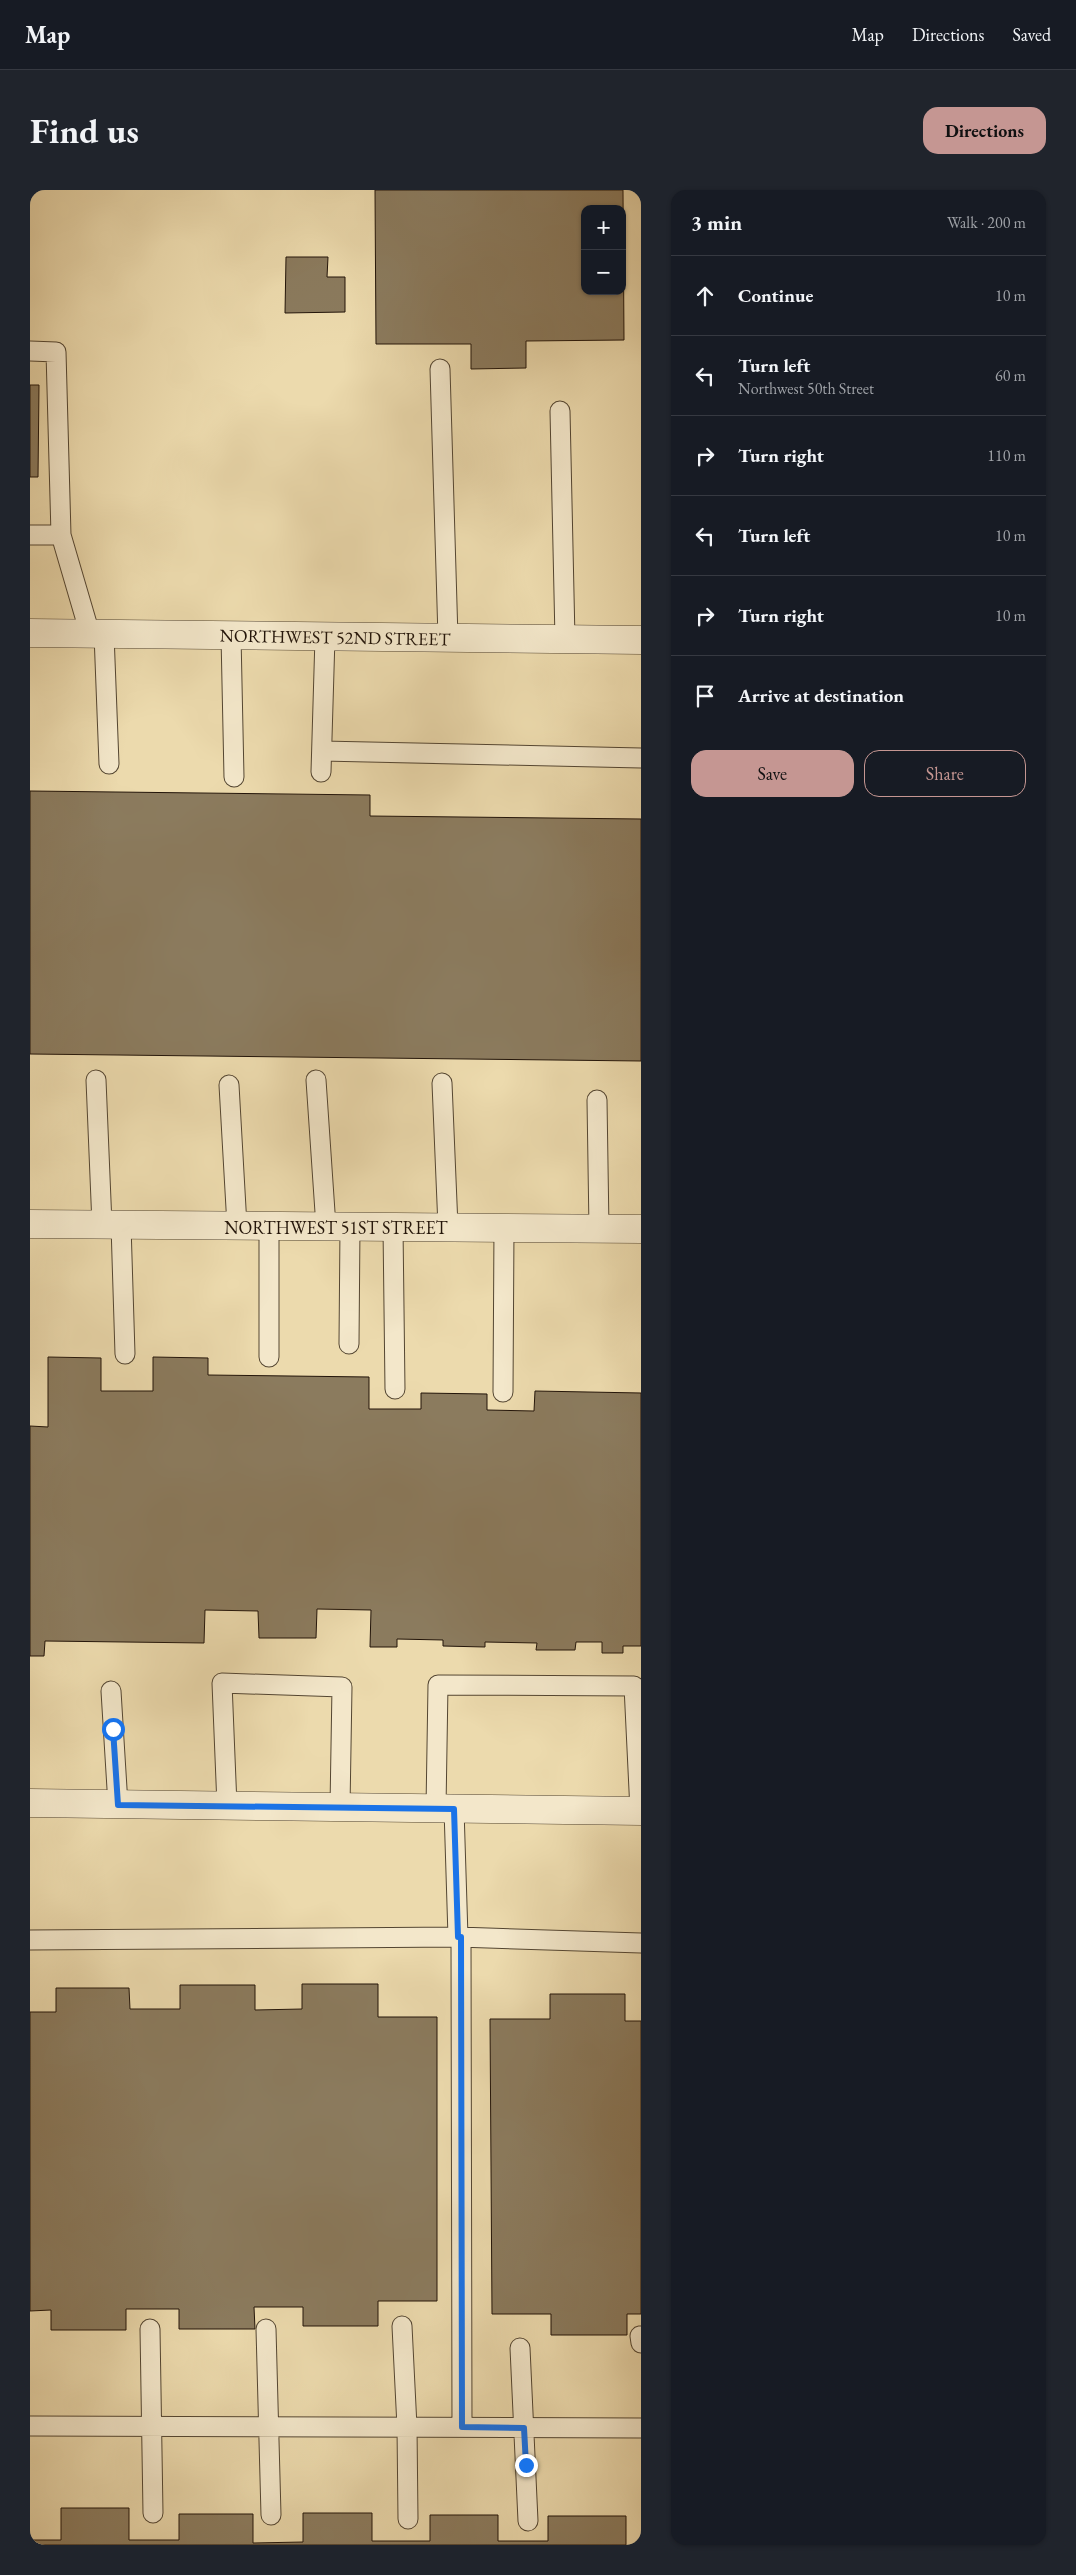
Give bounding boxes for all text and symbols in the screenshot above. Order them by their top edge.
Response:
text: Map [25,19,70,50]
text: Map [852,23,884,46]
text: Directions [912,23,984,46]
text: Saved [1012,23,1051,46]
button: Directions [923,107,1046,154]
text: Find us [30,108,139,153]
map controls [581,205,626,295]
button: + [581,205,626,250]
text: 3 min [691,209,742,236]
text: Walk · 200 m [947,212,1026,233]
button: − [581,250,626,295]
icon: ahead [691,282,719,310]
text: Continue [738,283,813,308]
text: 10 m [995,285,1026,306]
text: Turn left [738,353,810,378]
icon: left [691,362,719,390]
text: 60 m [995,365,1026,386]
text: Northwest 50th Street [738,378,874,399]
icon: right [691,442,719,470]
text: Turn right [738,443,824,468]
text: 110 m [987,445,1026,466]
icon: left [691,522,719,550]
text: Turn left [738,523,810,548]
text: 10 m [995,525,1026,546]
icon: right [691,602,719,630]
text: Turn right [738,603,824,628]
text: 10 m [995,605,1026,626]
street label: NORTHWEST 52ND STREET [219,623,451,651]
icon: arrive [691,682,719,710]
text: Arrive at destination [738,683,904,708]
button: Save [691,750,854,797]
button: Share [864,750,1026,797]
street label: NORTHWEST 51ST STREET [224,1216,449,1239]
route start [102,1718,125,1741]
route end [515,2454,538,2477]

